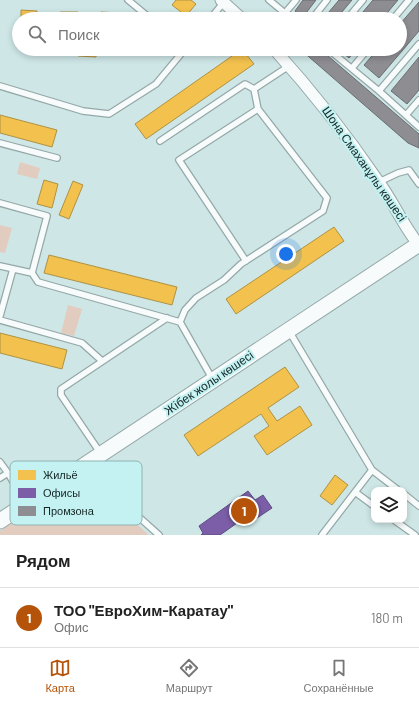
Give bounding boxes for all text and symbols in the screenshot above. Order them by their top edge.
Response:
search box [12,12,407,56]
icon: search [26,23,48,45]
text: Поиск [58,25,100,43]
street label: Шона Смаханұлы көшесі [319,103,410,224]
your location [276,244,296,264]
street label: Жібек жолы көшесі [161,347,256,417]
legend [10,461,142,525]
text: Жильё [43,468,78,481]
text: Офисы [43,486,80,499]
map controls [371,487,407,523]
button: layers [371,487,407,523]
pin: 1 [231,496,257,526]
text: Промзона [43,504,95,517]
text: Рядом [16,550,71,570]
text: ТОО "ЕвроХим-Каратау" [54,601,233,619]
text: 1 [27,610,31,626]
text: 180 m [371,610,403,626]
text: Офис [54,619,89,635]
tab: Карта [45,657,75,694]
tab: Маршрут [166,657,213,694]
tab: Сохранённые [304,657,374,694]

